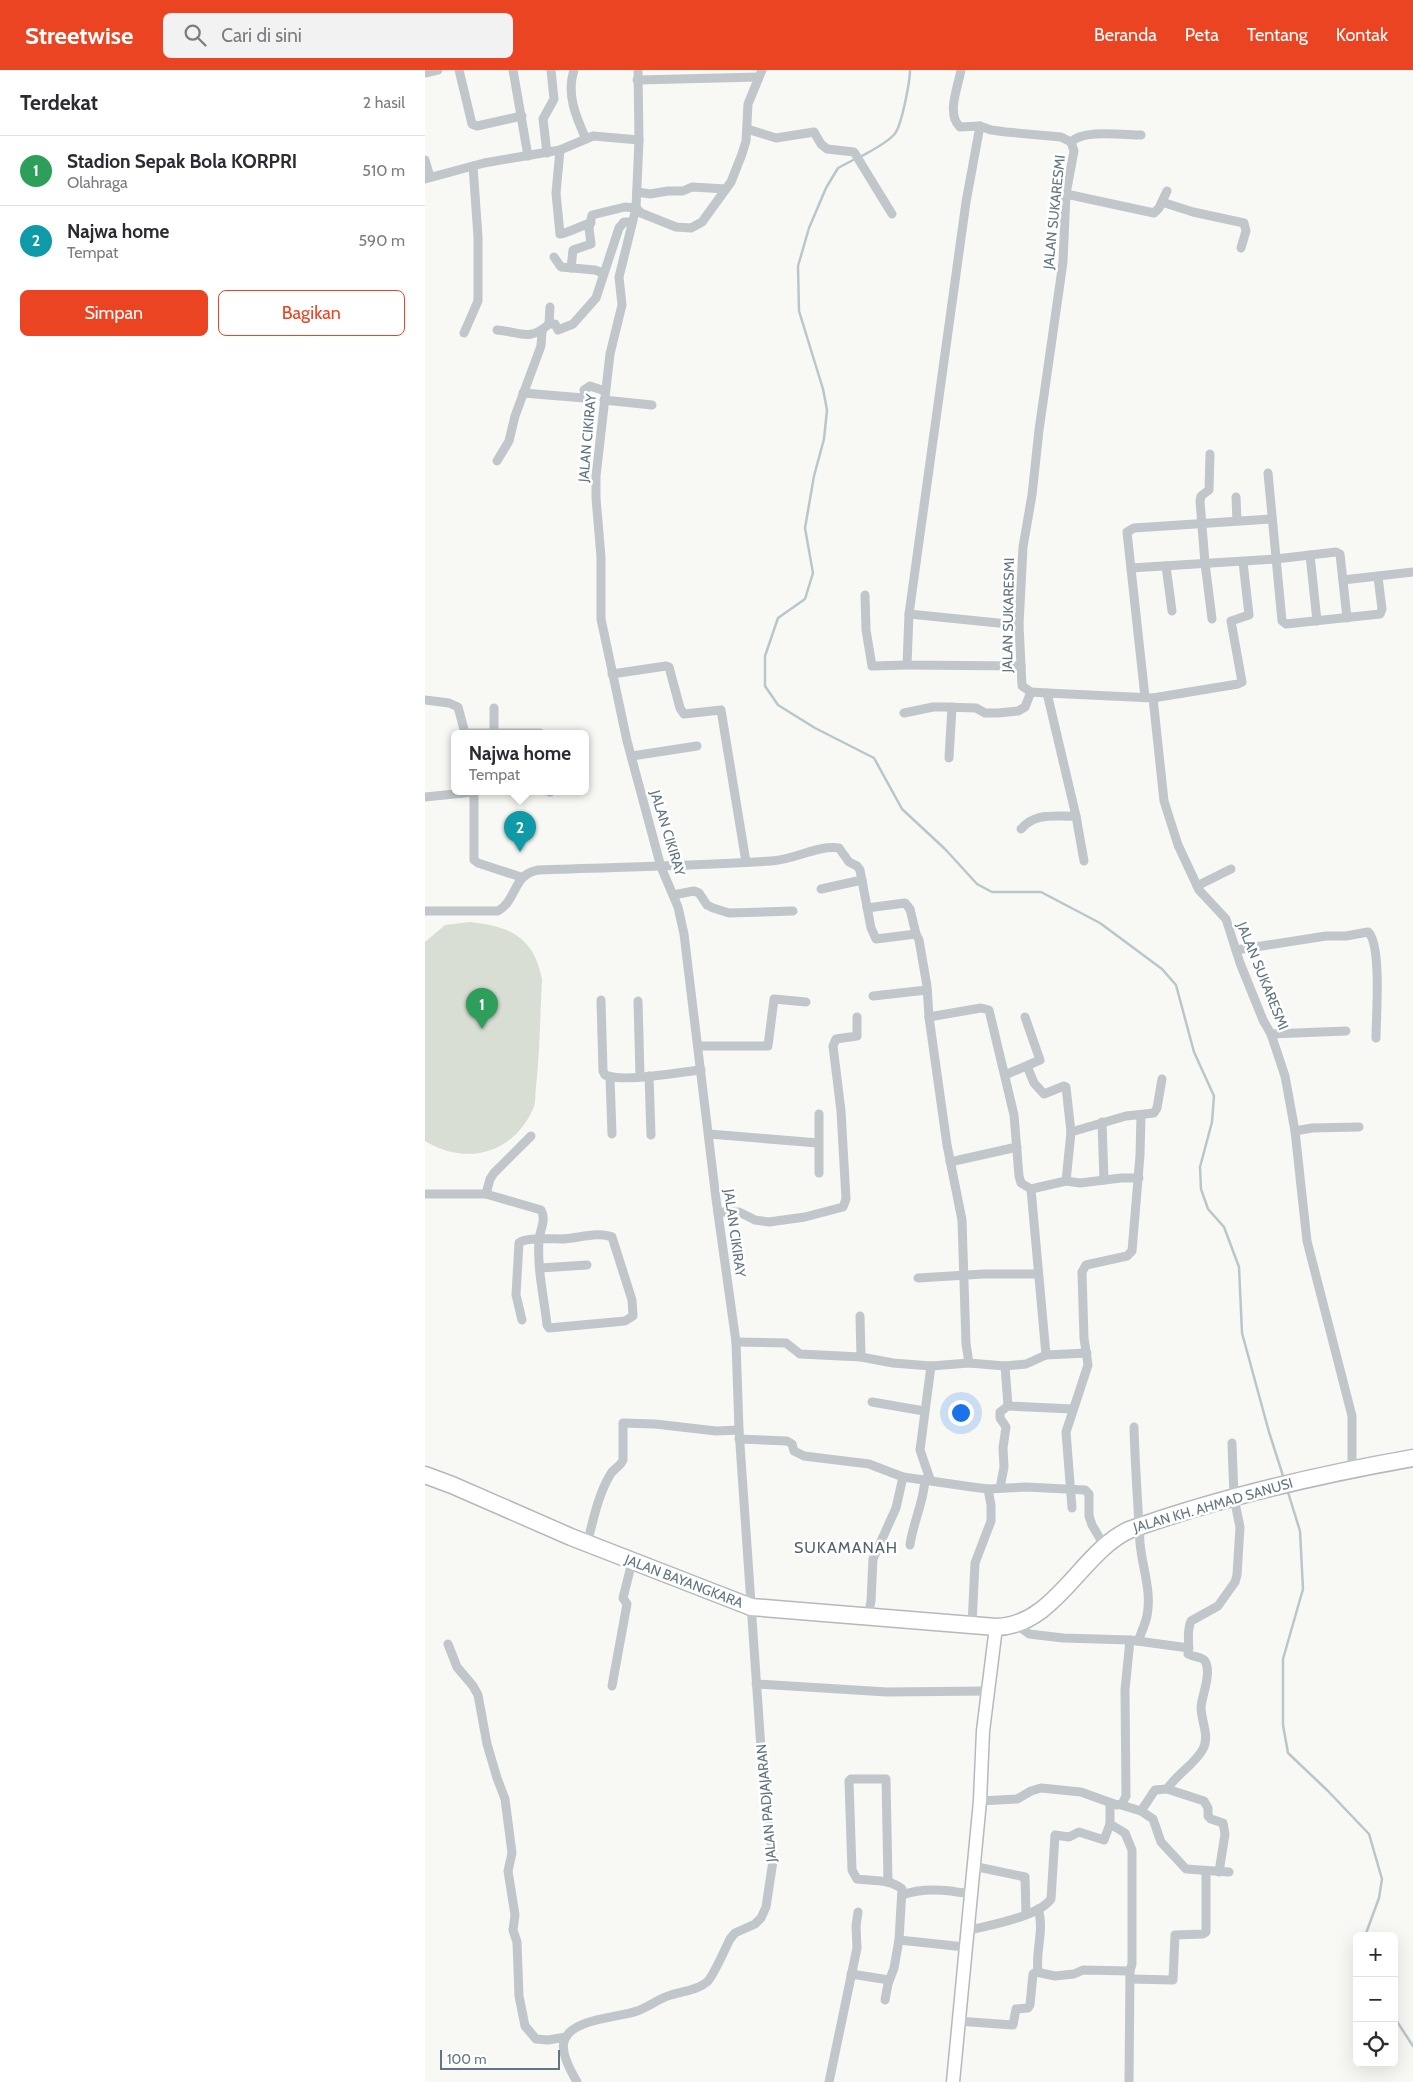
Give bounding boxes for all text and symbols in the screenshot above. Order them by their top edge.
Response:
search box [163,13,513,58]
text: Streetwise [25,21,133,50]
icon: search [181,21,209,49]
text: Cari di sini [221,24,302,47]
text: Beranda [1094,24,1157,46]
text: Peta [1185,24,1219,46]
text: Tentang [1247,24,1308,46]
text: Kontak [1336,24,1388,46]
text: Terdekat [20,90,98,115]
text: 2 hasil [363,93,405,112]
text: Stadion Sepak Bola KORPRI [67,150,297,173]
street label: JALAN SUKARESMI [1039,154,1069,271]
text: 1 [33,161,39,180]
text: 510 m [362,161,405,180]
text: Olahraga [67,173,128,192]
text: Najwa home [67,220,169,243]
text: 2 [32,231,40,250]
text: 590 m [358,231,405,250]
text: Tempat [67,243,118,262]
button: Simpan [20,290,208,336]
button: Bagikan [218,290,405,336]
street label: JALAN CIKIRAY [574,392,600,484]
street label: JALAN SUKARESMI [998,557,1018,674]
popup [451,730,589,795]
text: Najwa home [469,742,571,765]
text: Tempat [469,765,520,784]
street label: JALAN CIKIRAY [646,787,690,879]
pin: 2 [504,811,536,852]
street label: JALAN SUKARESMI [1233,918,1293,1033]
pin: 1 [466,988,498,1029]
street label: JALAN CIKIRAY [720,1187,750,1279]
your location [948,1400,974,1426]
street label: JALAN KH. AHMAD SANUSI [1130,1474,1295,1537]
district label: SUKAMANAH [794,1538,898,1557]
street label: JALAN BAYANGKARA [621,1550,746,1612]
street label: JALAN PADJAJARAN [752,1743,780,1864]
map controls [1353,1932,1398,2067]
button: + [1353,1932,1398,1977]
button: − [1353,1977,1398,2022]
button: locate [1353,2022,1398,2067]
scale bar [440,2047,560,2070]
text: 100 m [447,2050,487,2068]

